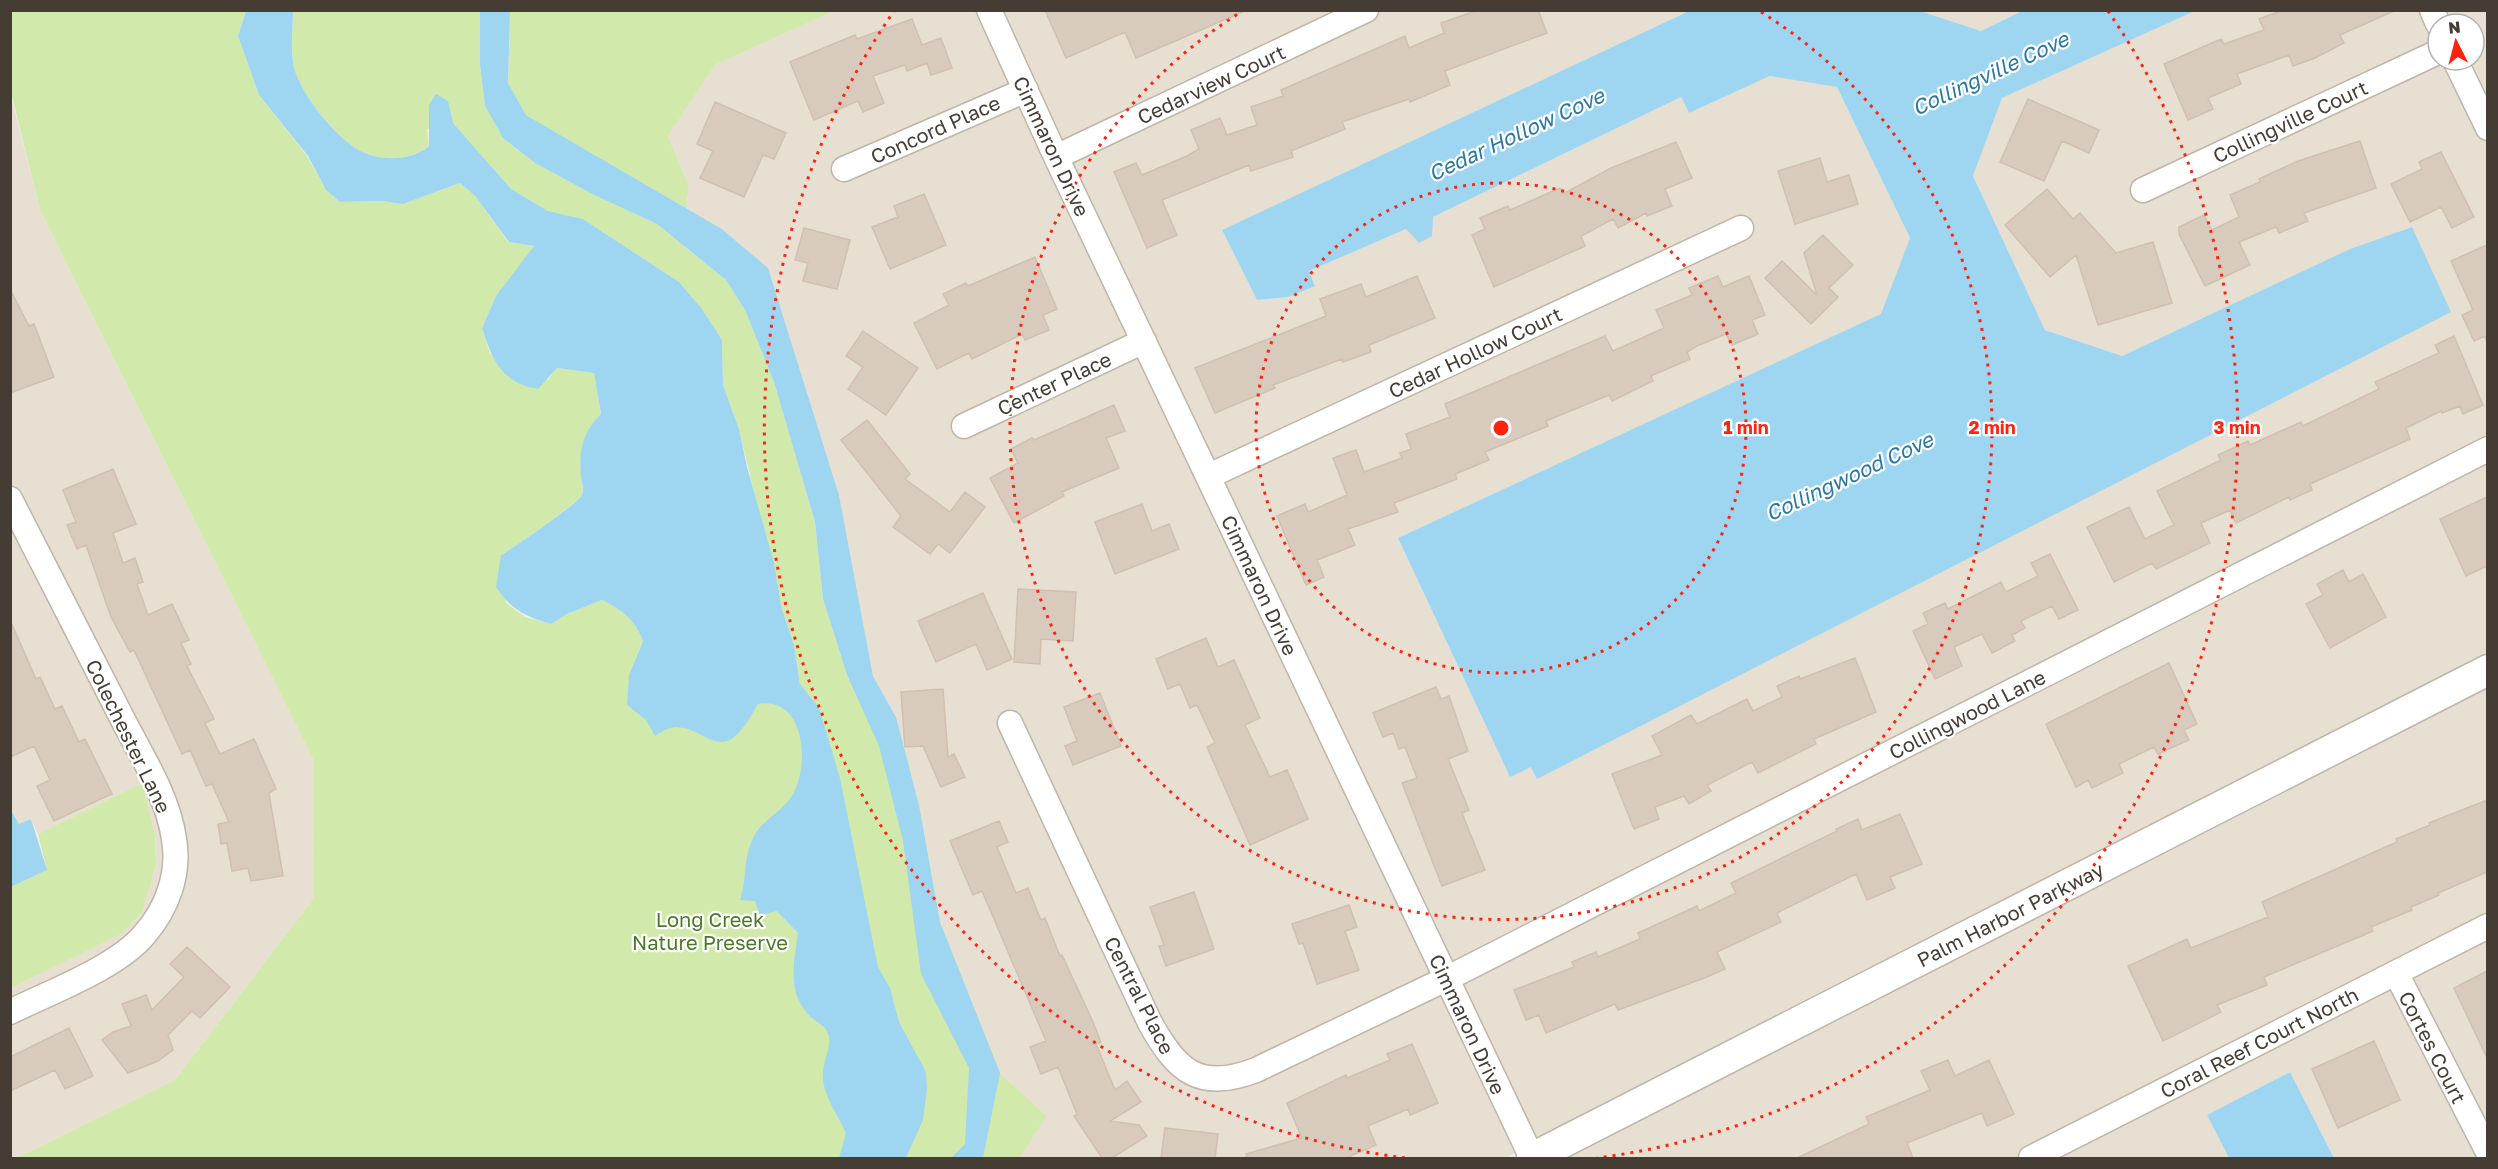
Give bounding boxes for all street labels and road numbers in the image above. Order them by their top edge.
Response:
street label: Cedarview Court [1133,39,1289,129]
street label: Cimmaron Drive [1009,72,1095,220]
street label: Collingville Court [2209,75,2371,167]
street label: Concord Place [867,90,1003,168]
street label: Cedar Hollow Court [1385,301,1565,403]
street label: Center Place [993,346,1115,420]
street label: Cimmaron Drive [1217,511,1303,659]
street label: Colechester Lane [81,655,177,817]
street label: Collingwood Lane [1885,664,2049,764]
street label: Palm Harbor Parkway [1913,857,2107,971]
street label: Central Place [1100,932,1180,1058]
street label: Cimmaron Drive [1425,950,1511,1098]
street label: Coral Reef Court North [2156,982,2362,1102]
street label: Cortes Court [2394,987,2472,1107]

